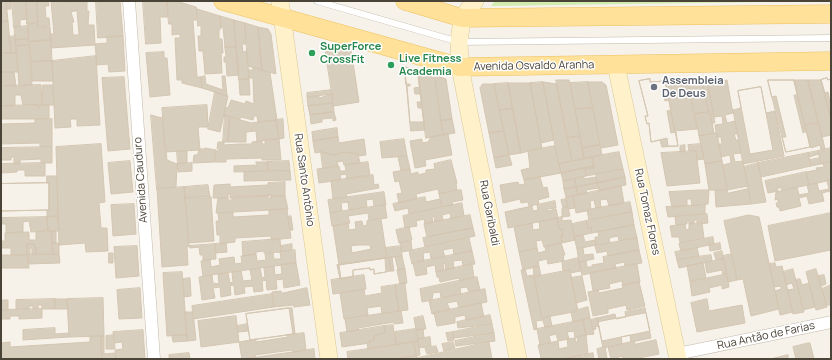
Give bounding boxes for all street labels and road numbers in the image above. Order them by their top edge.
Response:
street label: Avenida Osvaldo Aranha [474,58,594,74]
street label: Rua Santo Antônio [291,133,317,227]
street label: Avenida Cauduro [131,137,151,223]
street label: Rua Tomaz Flores [631,168,663,256]
street label: Rua Garibaldi [476,179,502,247]
street label: Rua Antão de Farias [716,319,816,353]

